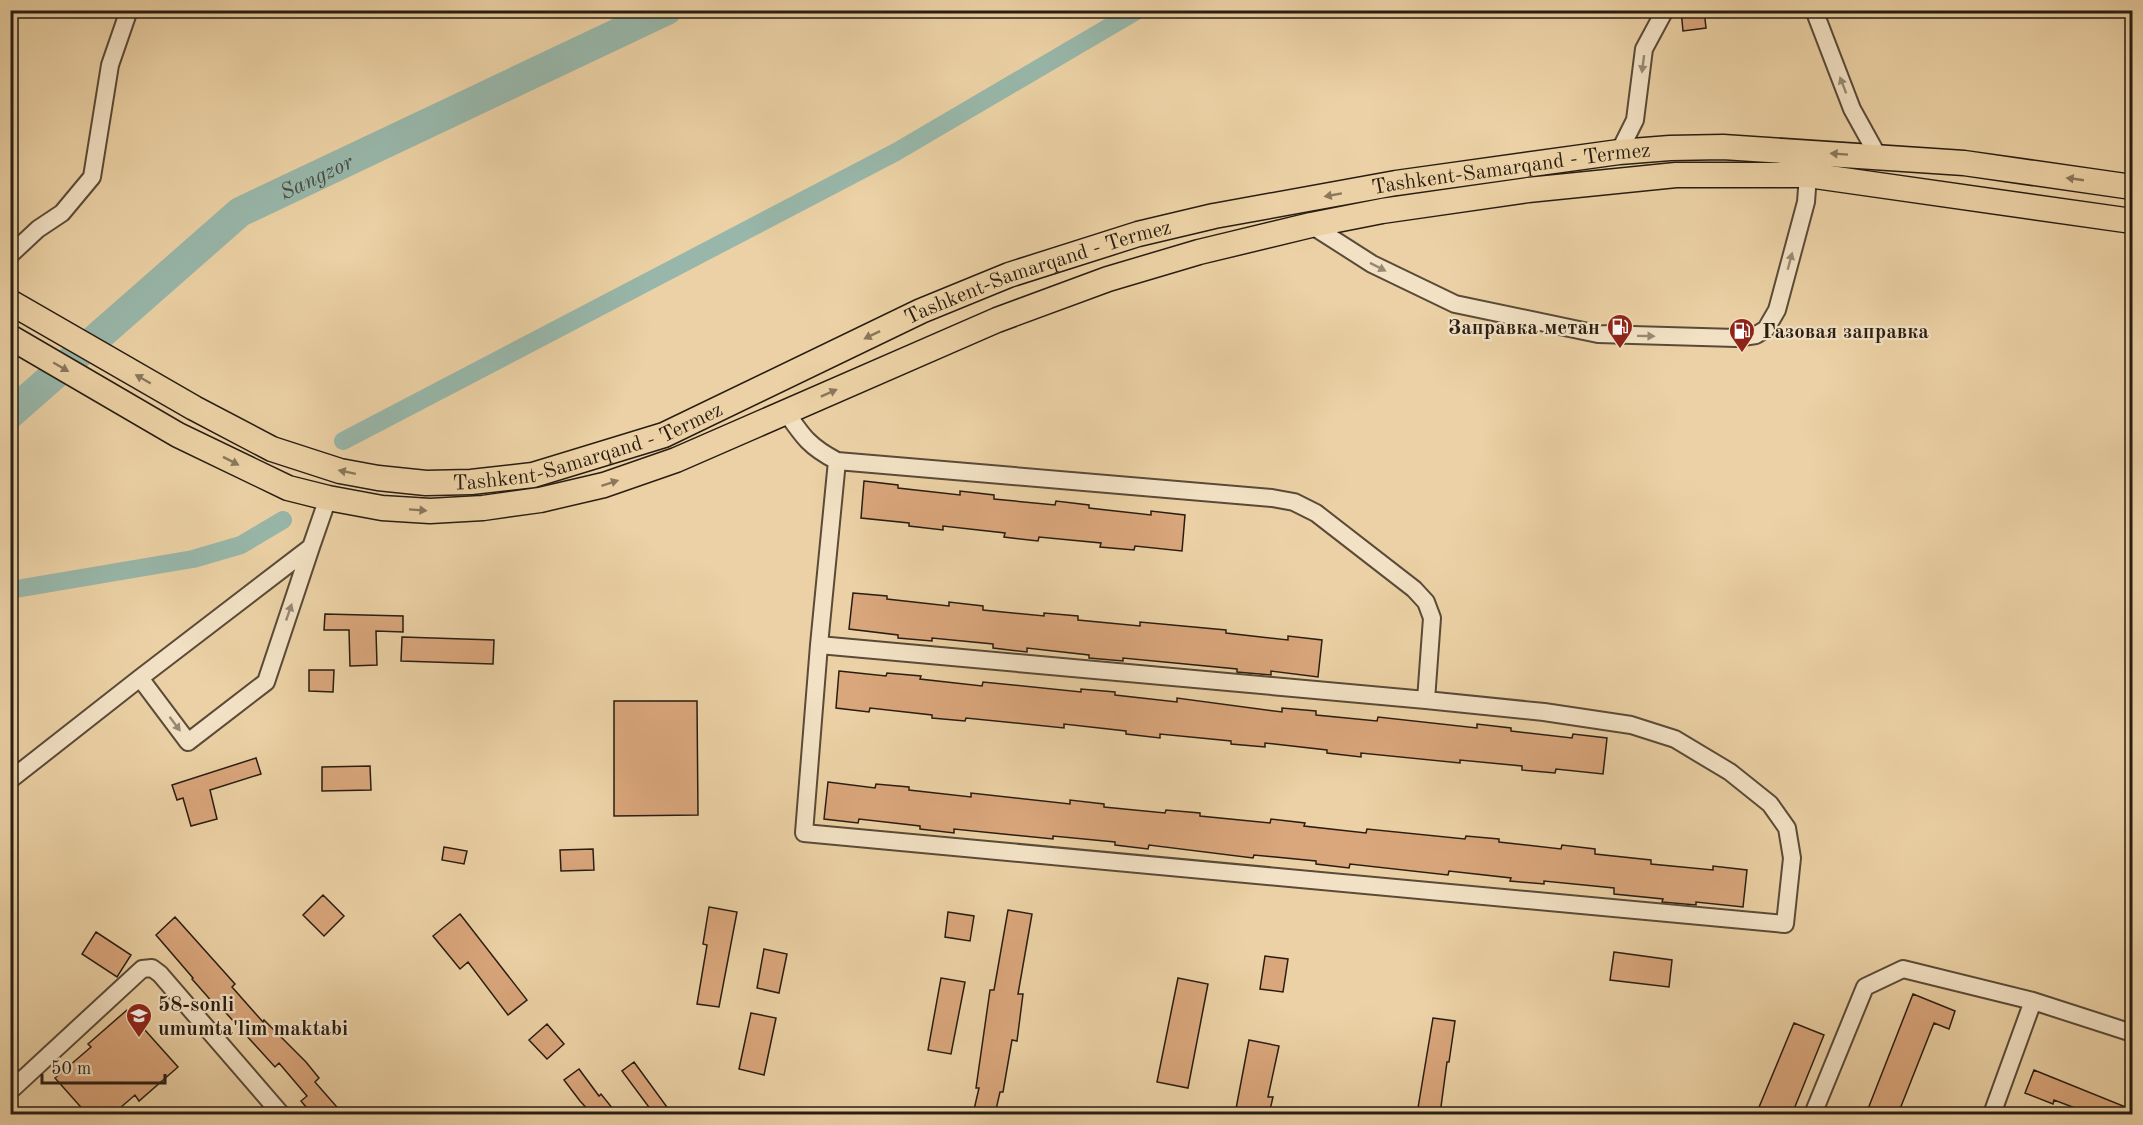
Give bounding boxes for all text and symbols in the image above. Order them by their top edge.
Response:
one-way arrow [1638,54,1647,73]
one-way arrow [1838,76,1847,94]
street label: Tashkent-Samarqand - Termez [1370,141,1651,199]
one-way arrow [1829,149,1848,159]
water label: Sangzor [277,151,357,205]
one-way arrow [2065,174,2084,183]
one-way arrow [1323,191,1342,200]
street label: Tashkent-Samarqand - Termez [902,217,1174,329]
one-way arrow [1786,252,1795,270]
one-way arrow [1370,262,1387,272]
fuel station icon: Заправка метан [1605,312,1635,350]
fuel station icon: Газовая заправка [1727,316,1757,354]
place label: Заправка метан [1448,318,1600,339]
place label: Газовая заправка [1762,322,1929,343]
one-way arrow [864,330,881,339]
one-way arrow [1636,331,1655,340]
one-way arrow [53,361,69,372]
one-way arrow [135,374,152,384]
one-way arrow [820,388,838,398]
street label: Tashkent-Samarqand - Termez [452,399,726,494]
one-way arrow [222,456,239,466]
one-way arrow [337,467,356,476]
one-way arrow [601,477,619,487]
one-way arrow [408,506,427,515]
one-way arrow [285,603,295,621]
one-way arrow [169,716,181,732]
place label: 58-sonli umumta'lim maktabi [158,995,348,1040]
school or university icon: 58-sonli umumta'lim maktabi [124,1001,154,1039]
scale bar [42,1047,165,1085]
text: 50 m [51,1060,91,1078]

